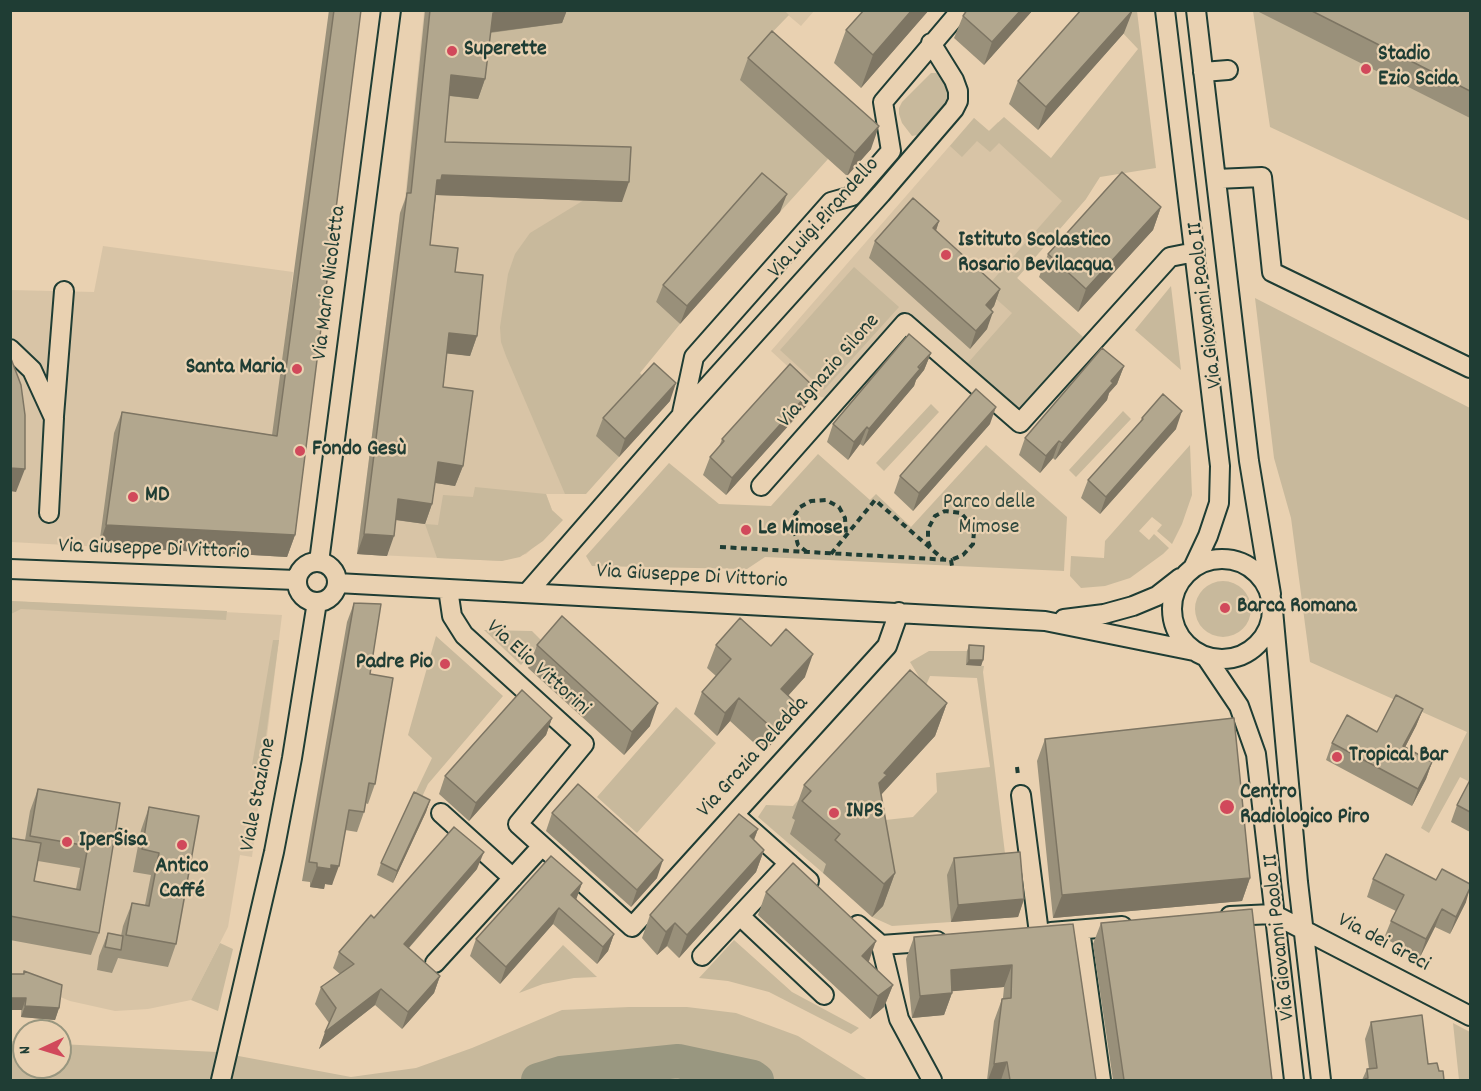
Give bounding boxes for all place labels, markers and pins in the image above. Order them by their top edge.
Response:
place label: Superette [464,38,547,64]
place label: Stadio Ezio Scida [1378,43,1458,94]
marker: Superette [445,44,459,58]
marker: Stadio Ezio Scida [1359,62,1373,76]
place label: Istituto Scolastico Rosario Bevilacqua [958,229,1112,280]
marker: Istituto Scolastico Rosario Bevilacqua [939,248,953,262]
place label: Santa Maria [186,356,285,382]
marker: Santa Maria [290,362,304,376]
place label: Fondo Gesù [312,438,406,464]
marker: Fondo Gesù [293,444,307,458]
place label: MD [145,484,169,510]
marker: MD [126,490,140,504]
place label: Le Mimose [758,517,842,543]
marker: Le Mimose [739,523,753,537]
place label: Barca Romana [1237,595,1357,621]
marker: Barca Romana [1218,601,1232,615]
place label: Padre Pio [356,651,433,677]
marker: Padre Pio [438,657,452,671]
place label: Tropical Bar [1349,744,1448,770]
marker: Tropical Bar [1330,750,1344,764]
place label: Centro Radiologico Piro [1240,781,1369,832]
marker: Centro Radiologico Piro [1218,798,1236,816]
place label: INPS [846,800,883,826]
marker: INPS [827,806,841,820]
place label: IperSisa [79,829,147,855]
marker: IperSisa [60,835,74,849]
marker: Antico Caffé [175,838,189,852]
place label: Antico Caffé [156,855,208,906]

